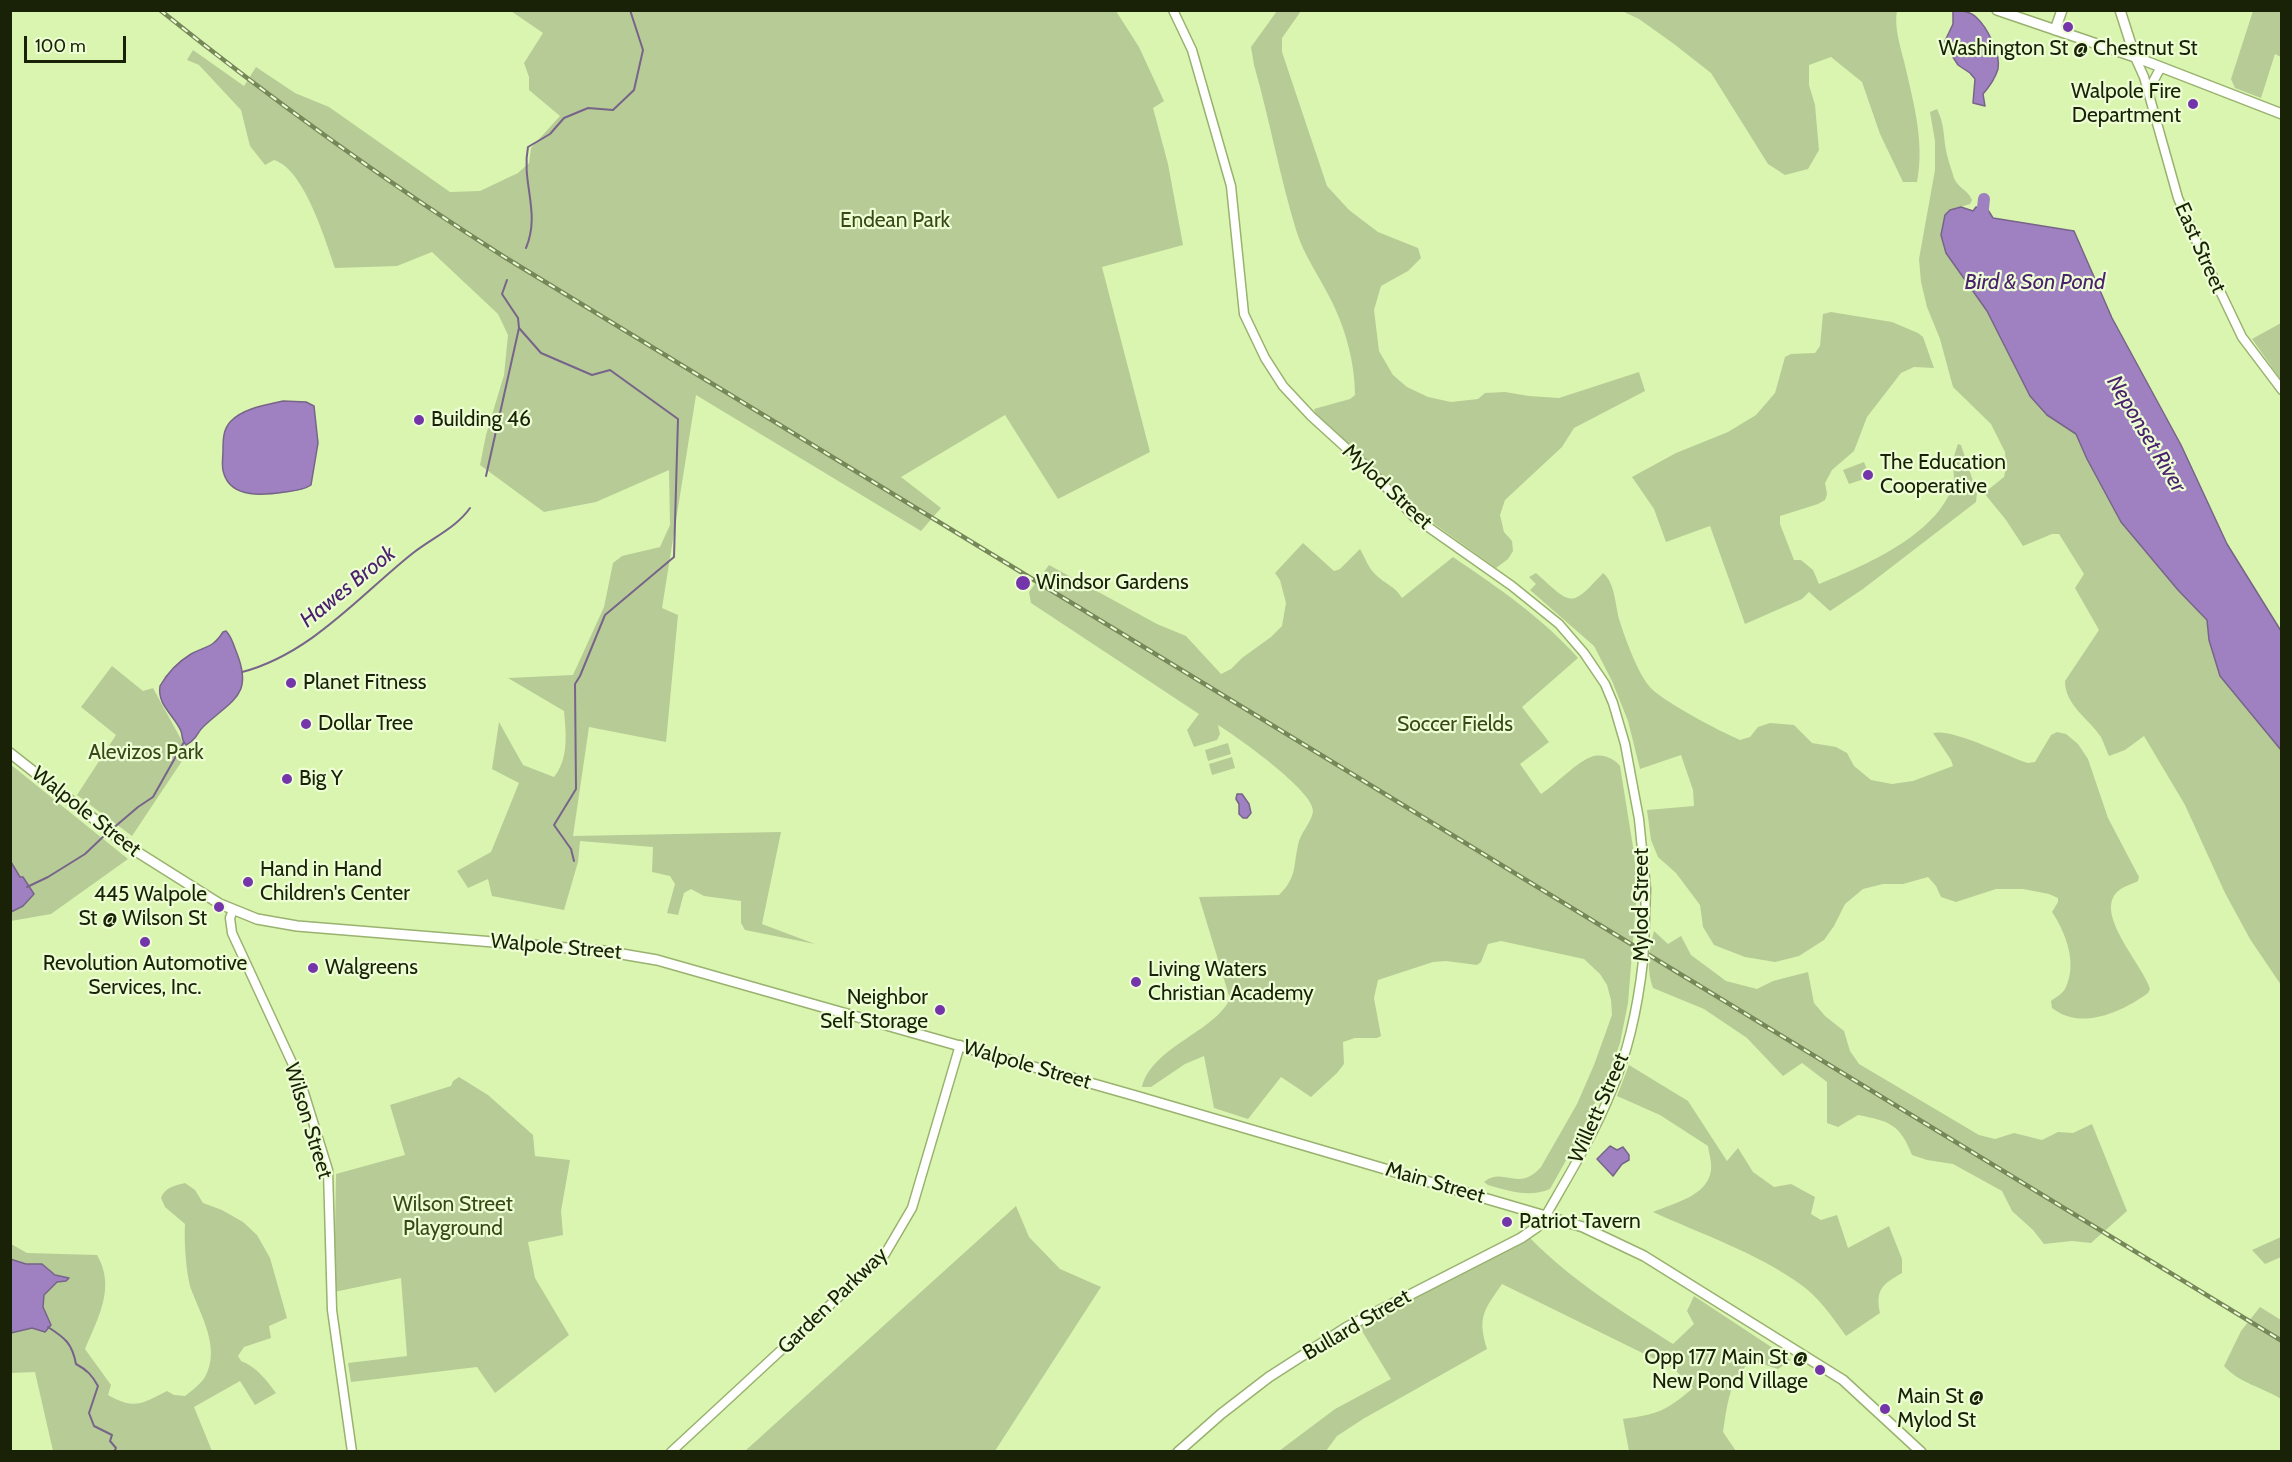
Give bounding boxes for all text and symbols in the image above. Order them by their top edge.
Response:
marker: Washington St @ Chestnut St [2061,20,2075,34]
scale bar [27,24,129,62]
text: 100 m [35,35,86,57]
place label: Washington St @ Chestnut St [1939,36,2197,62]
place label: Walpole Fire Department [2071,79,2181,129]
marker: Walpole Fire Department [2186,97,2200,111]
street label: East Street [2169,199,2231,297]
park label: Endean Park [840,208,950,234]
water label: Bird & Son Pond [1965,270,2105,296]
water label: Neponset River [2101,371,2191,497]
place label: Building 46 [431,407,531,433]
marker: Building 46 [412,413,426,427]
street label: Mylod Street [1337,439,1437,535]
place label: The Education Cooperative [1880,450,2006,500]
marker: The Education Cooperative [1861,468,1875,482]
water label: Hawes Brook [295,540,401,634]
place label: Windsor Gardens [1036,570,1189,596]
marker: Windsor Gardens [1014,574,1032,592]
place label: Planet Fitness [303,670,426,696]
marker: Planet Fitness [284,676,298,690]
place label: Dollar Tree [318,711,413,737]
park label: Soccer Fields [1397,712,1513,738]
marker: Dollar Tree [299,717,313,731]
park label: Alevizos Park [88,740,204,766]
street label: Walpole Street [26,762,146,862]
place label: Big Y [299,766,343,792]
marker: Big Y [280,772,294,786]
street label: Mylod Street [1629,848,1655,962]
place label: Hand in Hand Children's Center [260,857,410,907]
marker: Hand in Hand Children's Center [241,875,255,889]
place label: 445 Walpole St @ Wilson St [78,882,207,932]
marker: 445 Walpole St @ Wilson St [212,900,226,914]
street label: Walpole Street [489,929,623,965]
marker: Revolution Automotive Services, Inc. [138,935,152,949]
place label: Revolution Automotive Services, Inc. [43,951,247,1001]
place label: Walgreens [325,955,418,981]
place label: Living Waters Christian Academy [1148,957,1314,1007]
marker: Walgreens [306,961,320,975]
marker: Living Waters Christian Academy [1129,975,1143,989]
place label: Neighbor Self Storage [820,985,928,1035]
marker: Neighbor Self Storage [933,1003,947,1017]
street label: Walpole Street [960,1035,1094,1095]
street label: Willett Street [1564,1049,1634,1167]
street label: Wilson Street [278,1060,338,1182]
street label: Main Street [1383,1157,1487,1209]
park label: Wilson Street Playground [393,1192,513,1242]
place label: Patriot Tavern [1519,1209,1641,1235]
marker: Patriot Tavern [1500,1215,1514,1229]
street label: Garden Parkway [773,1242,893,1360]
street label: Bullard Street [1299,1284,1415,1366]
place label: Opp 177 Main St @ New Pond Village [1644,1345,1808,1395]
marker: Opp 177 Main St @ New Pond Village [1813,1363,1827,1377]
place label: Main St @ Mylod St [1897,1384,1984,1434]
marker: Main St @ Mylod St [1878,1402,1892,1416]

